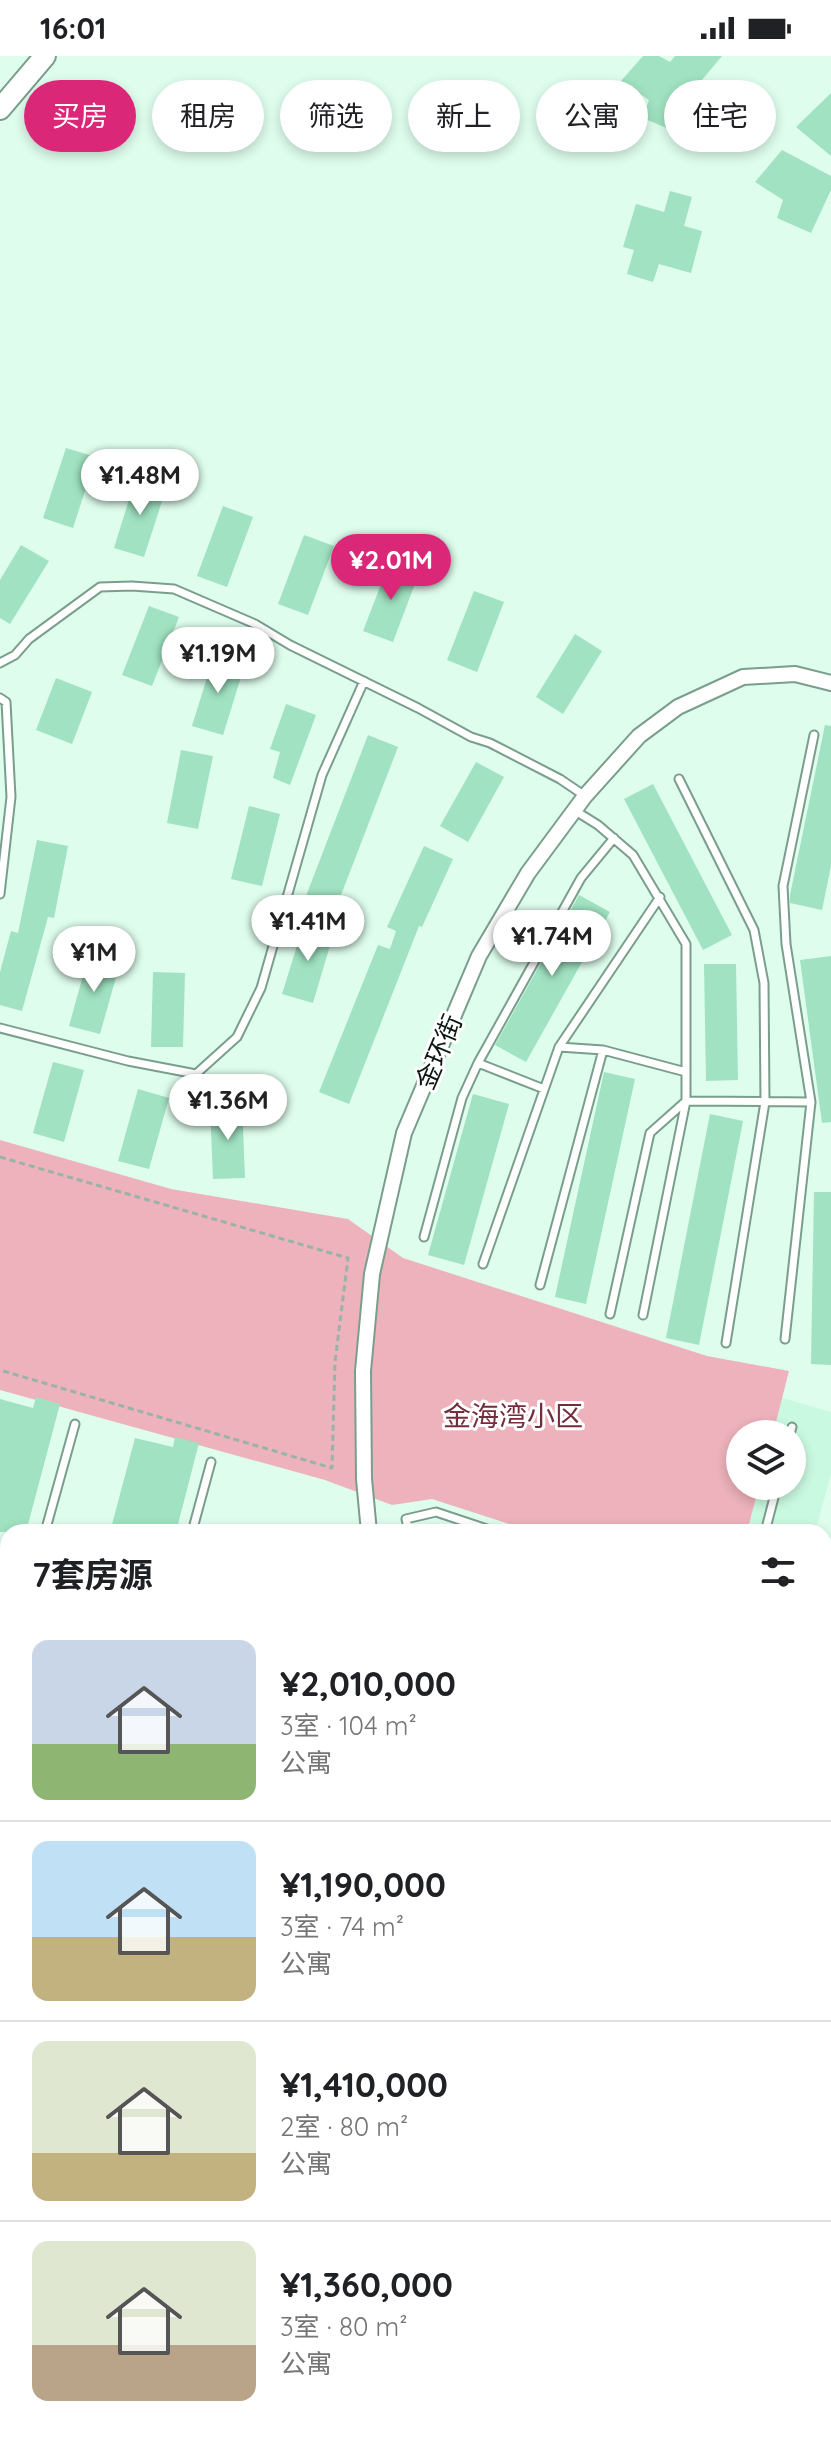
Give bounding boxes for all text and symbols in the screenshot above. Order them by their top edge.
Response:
text: 16:01 [40,9,107,47]
chip: 买房 [24,80,136,152]
chip: 租房 [152,80,264,152]
chip: 筛选 [280,80,392,152]
chip: 新上 [408,80,520,152]
chip: 公寓 [536,80,648,152]
chip: 住宅 [664,80,776,152]
pin: ¥1.48M [75,449,205,517]
text: ¥1.48M [99,458,181,491]
pin: ¥2.01M [326,534,456,602]
text: ¥2.01M [349,543,433,576]
pin: ¥1.19M [153,627,283,695]
text: ¥1.19M [180,636,256,669]
pin: ¥1.41M [243,895,373,963]
text: ¥1.41M [269,904,347,937]
pin: ¥1.74M [487,910,617,978]
text: ¥1.74M [511,919,593,952]
pin: ¥1M [55,926,133,994]
text: ¥1M [71,935,117,968]
street label: 金环街 [408,1009,469,1094]
pin: ¥1.36M [163,1074,293,1142]
text: ¥1.36M [187,1083,269,1116]
district label: 金海湾小区 [443,1398,583,1433]
map controls [726,1420,806,1500]
button: layers [726,1420,806,1500]
icon: filters [756,1550,800,1594]
text: 7套房源 [32,1553,153,1596]
text: ¥2,010,000 [280,1662,456,1705]
icon: home [96,1672,192,1768]
text: 3室 · 104 m² [280,1709,417,1742]
text: 公寓 [280,1746,332,1779]
text: ¥1,190,000 [280,1863,446,1906]
icon: home [96,1873,192,1969]
text: 3室 · 74 m² [280,1910,404,1943]
text: 公寓 [280,1947,332,1980]
text: ¥1,410,000 [280,2063,448,2106]
icon: home [96,2073,192,2169]
text: 2室 · 80 m² [280,2110,408,2143]
text: 公寓 [280,2147,332,2180]
text: ¥1,360,000 [280,2263,453,2306]
icon: home [96,2273,192,2369]
text: 3室 · 80 m² [280,2310,407,2343]
text: 公寓 [280,2347,332,2380]

